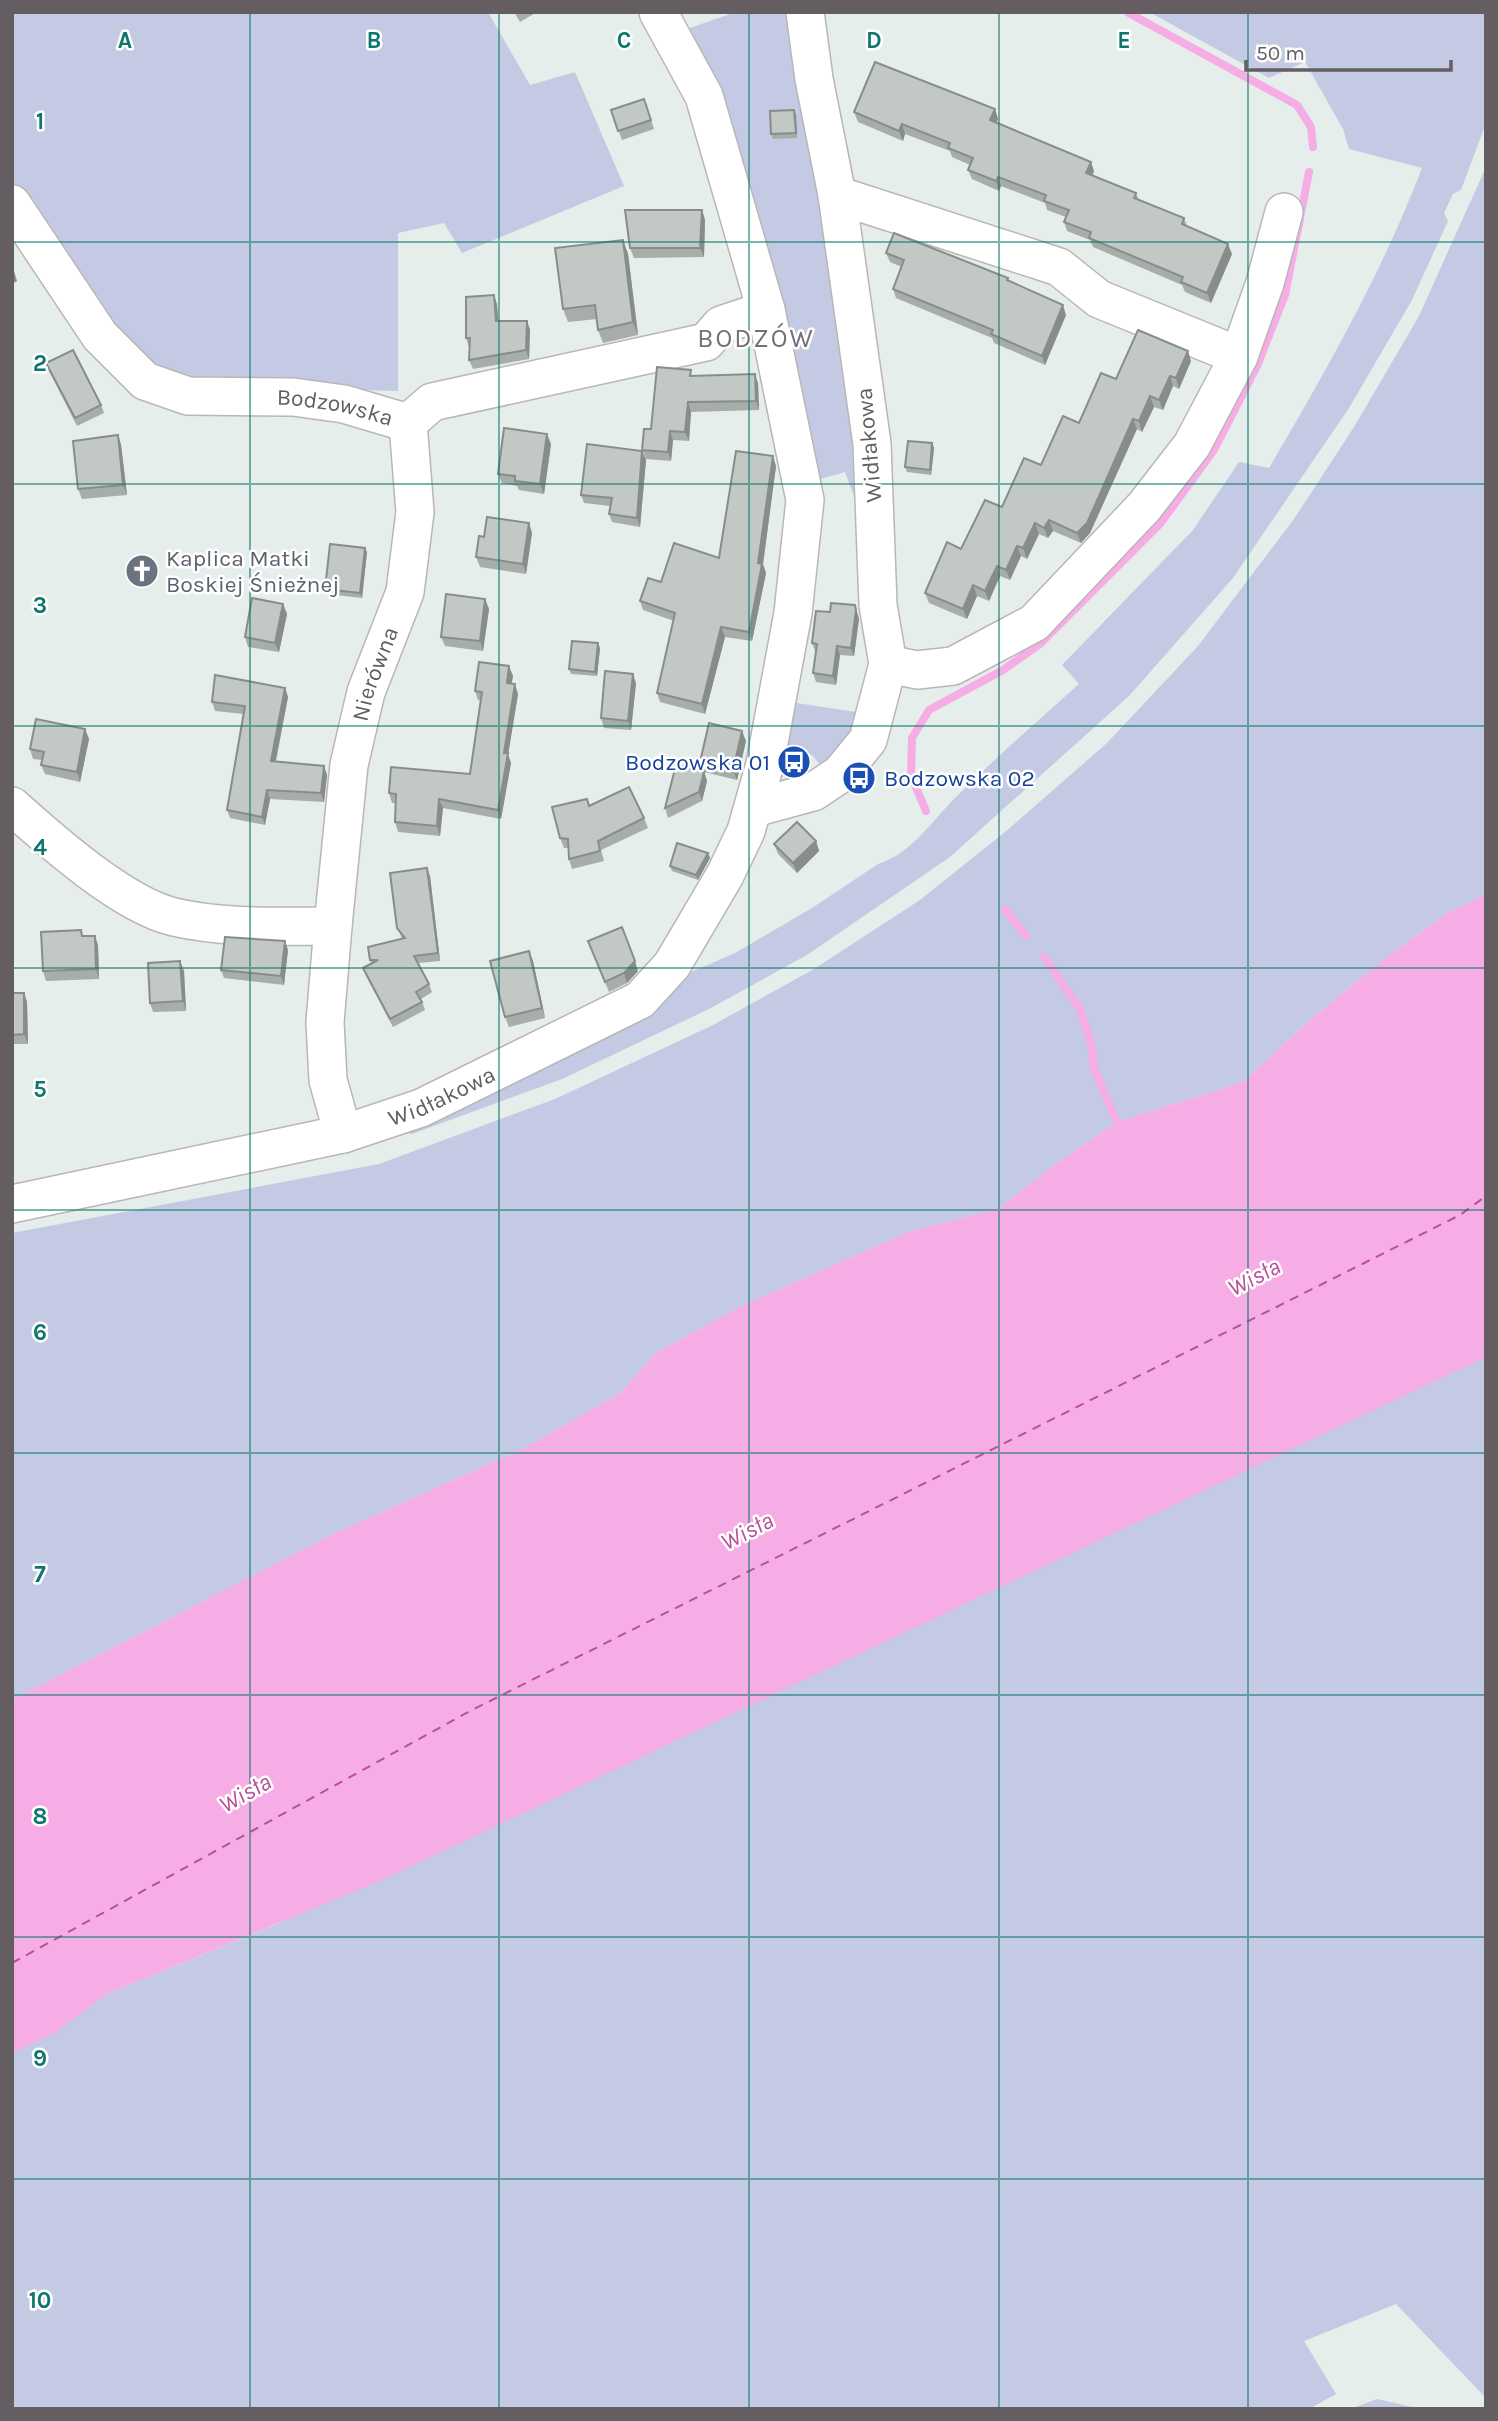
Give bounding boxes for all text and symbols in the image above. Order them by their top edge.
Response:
text: A [118,27,132,54]
text: B [367,27,381,54]
text: C [617,27,631,54]
text: D [866,27,882,54]
text: E [1117,27,1131,54]
scale bar [1246,28,1451,72]
text: 50 m [1256,41,1305,65]
text: 1 [36,108,44,135]
district label: BODZÓW [697,322,815,354]
text: 2 [33,350,47,377]
street label: Bodzowska [277,383,397,431]
street label: Widłakowa [851,387,887,503]
place label: Kaplica Matki Boskiej Śnieżnej [166,545,340,598]
church icon: Kaplica Matki Boskiej Śnieżnej [123,552,161,590]
text: 3 [33,592,47,619]
street label: Nierówna [346,623,404,724]
bus stop icon: Bodzowska 01 [775,743,813,781]
place label: Bodzowska 01 [625,749,770,776]
bus stop icon: Bodzowska 02 [840,759,878,797]
place label: Bodzowska 02 [884,765,1035,792]
text: 4 [33,834,47,861]
street label: Widłakowa [384,1060,500,1132]
text: 5 [33,1076,47,1103]
water label: Wisła [1223,1252,1285,1302]
text: 6 [33,1319,47,1346]
water label: Wisła [716,1506,778,1556]
text: 7 [34,1561,46,1588]
water label: Wisła [214,1767,276,1819]
text: 8 [33,1803,47,1830]
text: 9 [33,2045,47,2072]
text: 10 [29,2287,51,2314]

